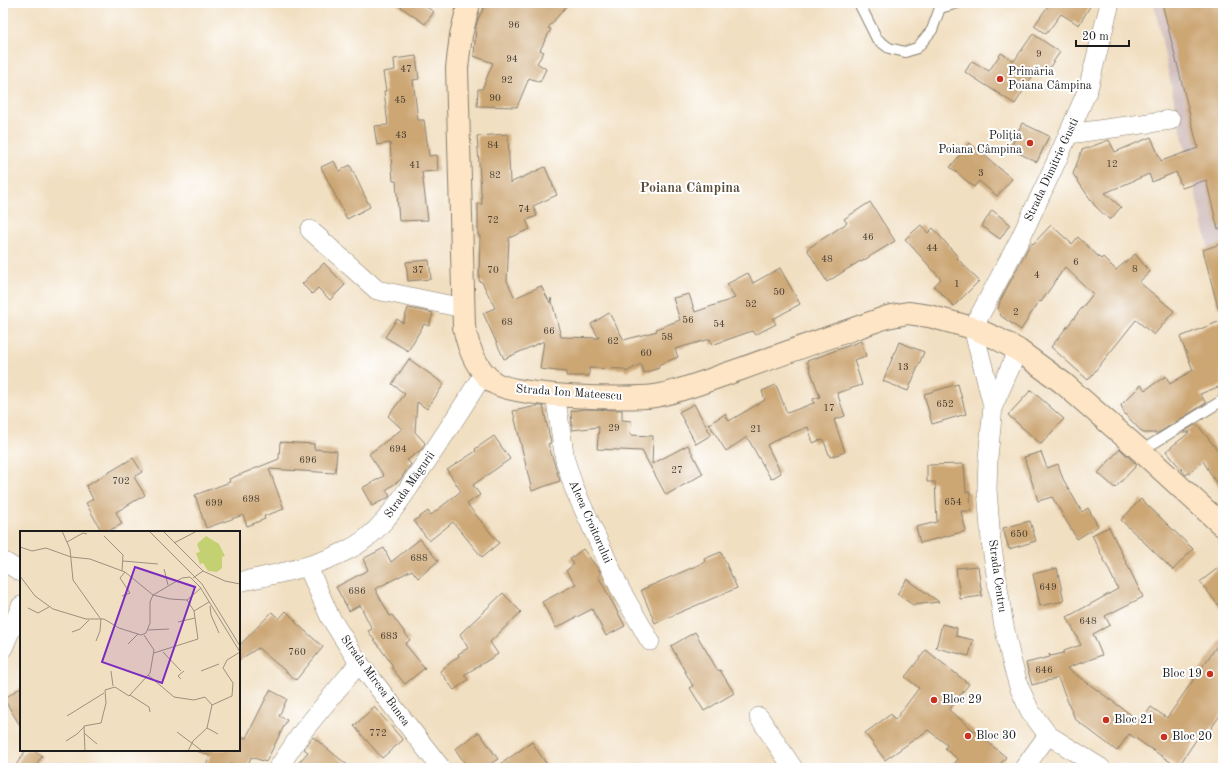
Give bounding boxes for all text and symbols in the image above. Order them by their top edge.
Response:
house number: 96 [508,20,520,30]
scale bar [1076,22,1129,48]
text: 20 m [1082,31,1109,43]
house number: 9 [1036,49,1042,59]
house number: 94 [506,54,518,64]
house number: 47 [400,64,412,74]
place label: Primăria Poiana Câmpina [1008,66,1092,92]
marker: Primăria Poiana Câmpina [995,74,1005,84]
house number: 92 [501,75,513,85]
house number: 90 [489,93,501,103]
house number: 45 [394,95,406,105]
street label: Strada Dimitrie Gusti [1023,117,1081,223]
house number: 43 [395,130,407,140]
place label: Poliția Poiana Câmpina [938,130,1022,156]
marker: Poliția Poiana Câmpina [1025,138,1035,148]
house number: 84 [487,140,499,150]
house number: 12 [1106,159,1118,169]
house number: 41 [409,160,421,170]
house number: 3 [978,168,984,178]
house number: 82 [489,170,501,180]
district label: Poiana Câmpina [640,181,740,195]
house number: 74 [518,204,530,214]
house number: 72 [487,215,499,225]
house number: 46 [862,232,874,242]
house number: 44 [926,243,938,253]
house number: 48 [821,254,833,264]
house number: 6 [1073,257,1079,267]
house number: 8 [1132,264,1138,274]
house number: 37 [412,265,424,275]
house number: 70 [487,265,499,275]
house number: 4 [1034,270,1040,280]
house number: 1 [954,279,960,289]
house number: 50 [773,287,785,297]
house number: 52 [745,299,757,309]
house number: 2 [1013,307,1019,317]
house number: 56 [682,315,694,325]
house number: 68 [501,317,513,327]
house number: 54 [713,319,725,329]
house number: 66 [543,326,555,336]
house number: 58 [661,332,673,342]
house number: 62 [607,336,619,346]
house number: 60 [640,348,652,358]
house number: 13 [897,362,909,372]
street label: Strada Ion Mateescu [515,383,623,403]
house number: 652 [936,399,954,409]
house number: 17 [823,403,835,413]
house number: 29 [608,423,620,433]
house number: 21 [750,424,762,434]
house number: 694 [389,444,407,454]
street label: Strada Măgurii [383,449,437,521]
house number: 696 [299,455,317,465]
house number: 27 [671,465,683,475]
house number: 702 [112,476,130,486]
street label: Aleea Croitorului [566,479,614,565]
house number: 698 [242,494,260,504]
house number: 654 [944,497,962,507]
house number: 699 [205,498,223,508]
house number: 650 [1010,529,1028,539]
inset map [20,531,240,751]
street label: Strada Centru [986,539,1008,614]
house number: 688 [410,553,428,563]
house number: 649 [1039,582,1057,592]
house number: 686 [348,586,366,596]
house number: 648 [1079,616,1097,626]
house number: 683 [380,631,398,641]
street label: Strada Mircea Bunea [338,633,412,729]
house number: 760 [288,647,306,657]
house number: 646 [1035,665,1053,675]
place label: Bloc 19 [1162,668,1202,680]
marker: Bloc 19 [1205,669,1215,679]
place label: Bloc 29 [942,694,982,706]
marker: Bloc 29 [929,695,939,705]
place label: Bloc 21 [1114,714,1154,726]
marker: Bloc 21 [1101,715,1111,725]
house number: 772 [369,728,387,738]
place label: Bloc 30 [976,730,1016,742]
marker: Bloc 30 [963,731,973,741]
place label: Bloc 20 [1172,731,1212,743]
marker: Bloc 20 [1159,732,1169,742]

